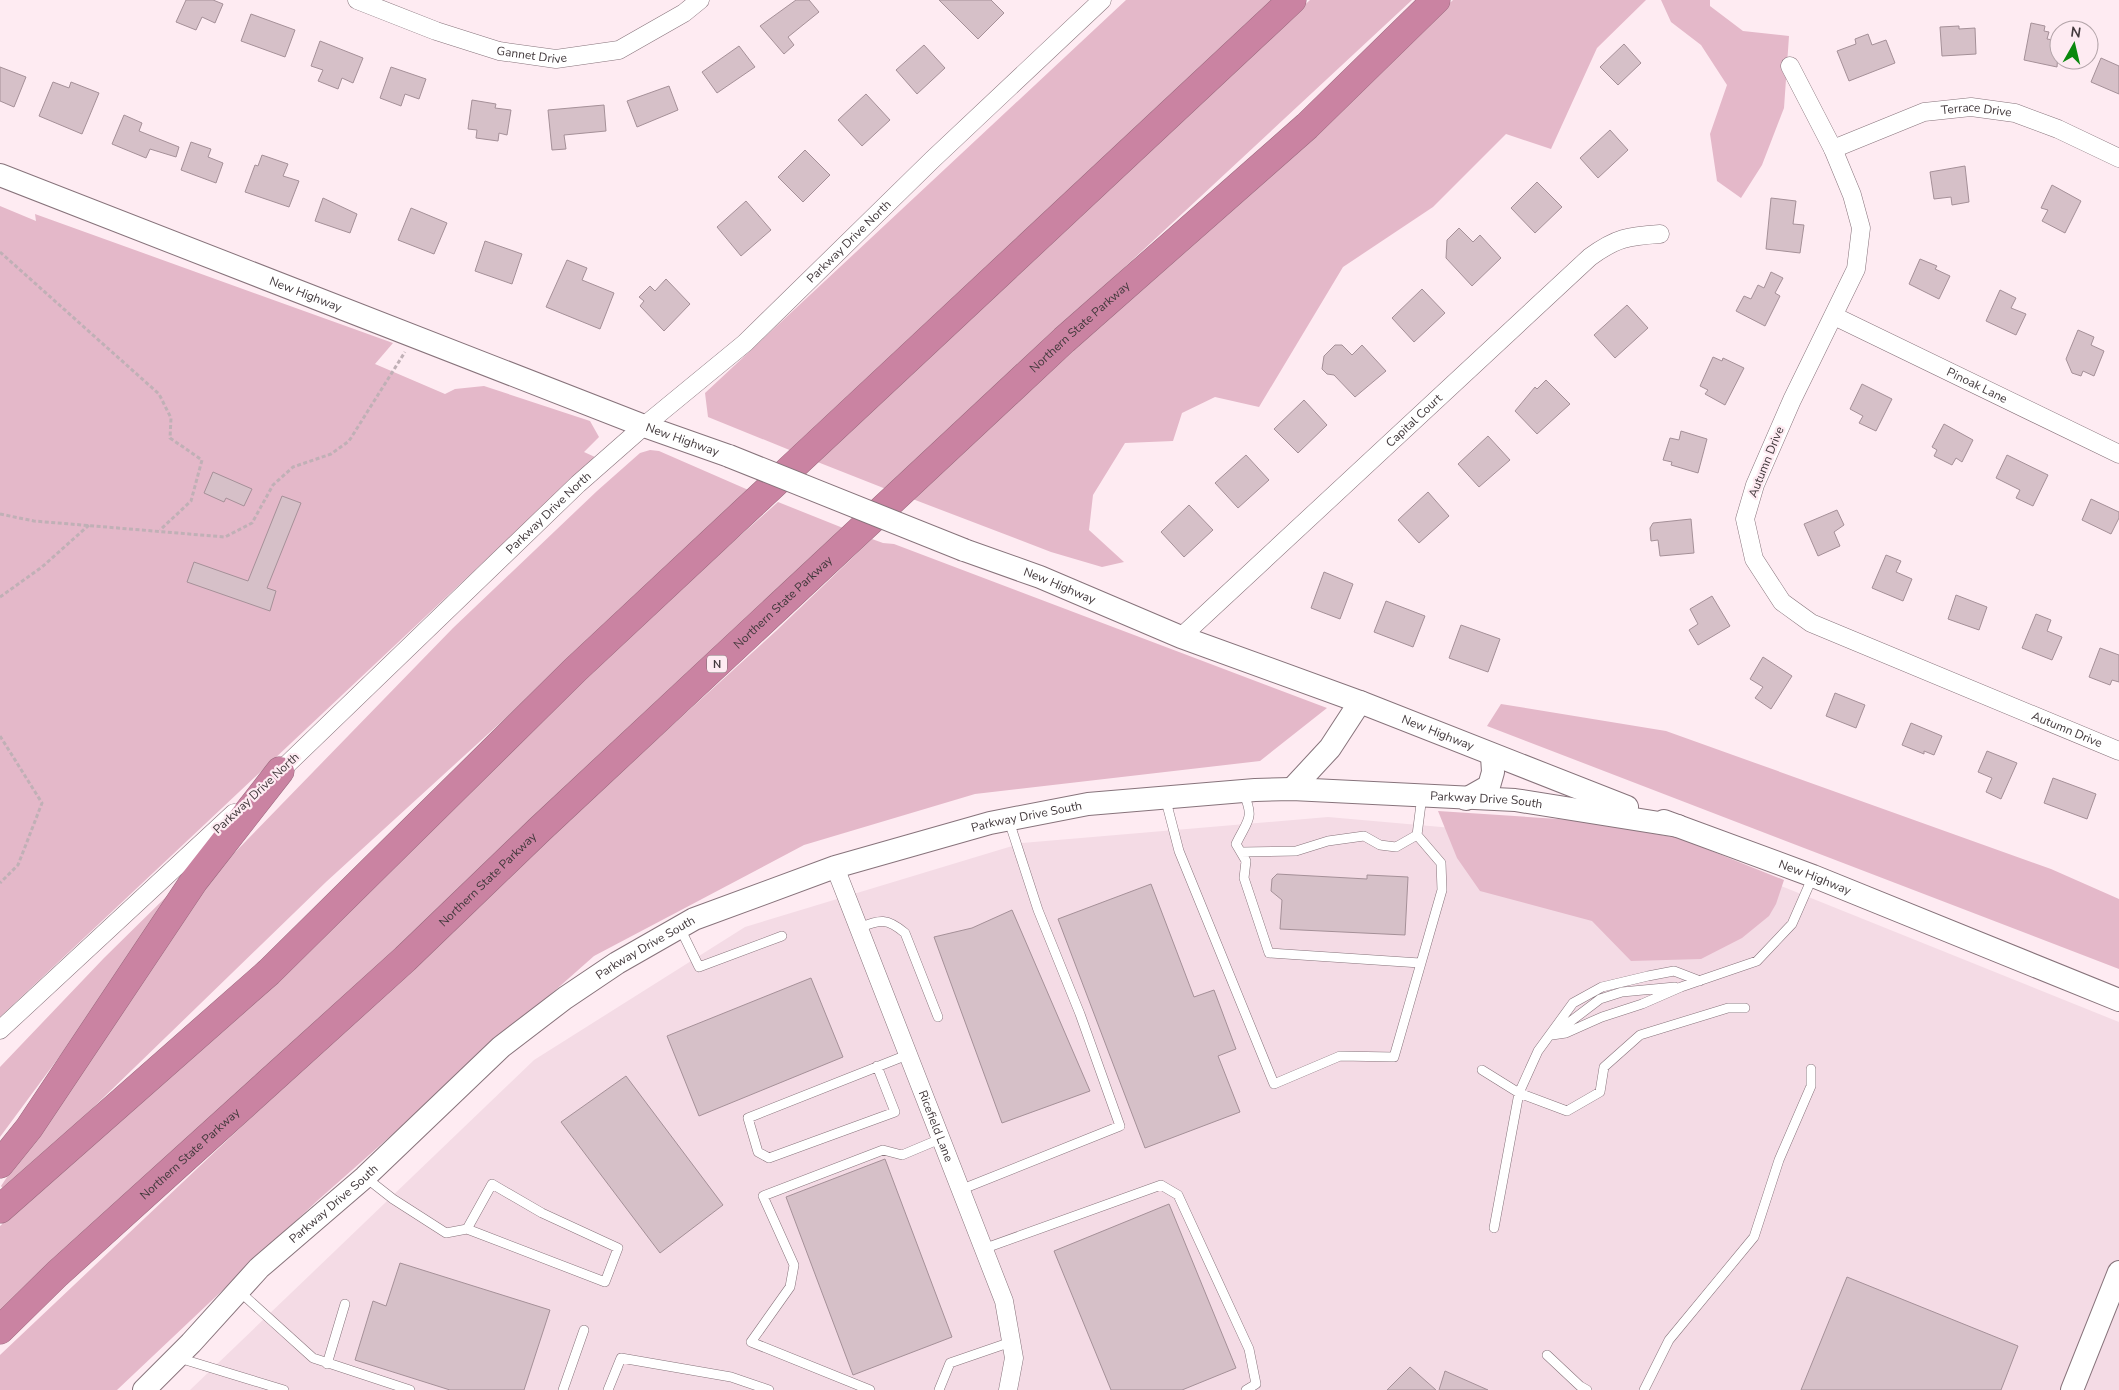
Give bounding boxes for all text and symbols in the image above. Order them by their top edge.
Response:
north arrow [2049,20,2099,70]
text: N [2069,22,2082,43]
street label: Gannet Drive [495,43,568,67]
street label: Terrace Drive [1940,99,2013,120]
street label: Parkway Drive North [803,197,894,286]
street label: New Highway [267,273,345,316]
street label: Northern State Parkway [1026,277,1134,376]
street label: Pinoak Lane [1944,364,2010,407]
street label: Capital Court [1382,390,1446,451]
street label: New Highway [644,419,722,460]
street label: Autumn Drive [1745,424,1787,500]
street label: Parkway Drive North [502,468,594,557]
street label: Northern State Parkway [730,552,836,652]
street label: New Highway [1021,564,1099,608]
road number: N [707,656,727,672]
street label: Autumn Drive [2029,708,2105,751]
street label: New Highway [1399,711,1477,754]
street label: Parkway Drive North [210,749,302,837]
street label: Parkway Drive South [1430,788,1544,812]
street label: Parkway Drive South [969,797,1083,836]
street label: Northern State Parkway [435,828,540,930]
street label: New Highway [1776,856,1854,899]
street label: Parkway Drive South [592,912,698,983]
street label: Ricefield Lane [915,1088,957,1164]
street label: Northern State Parkway [136,1104,244,1203]
street label: Parkway Drive South [286,1161,381,1247]

